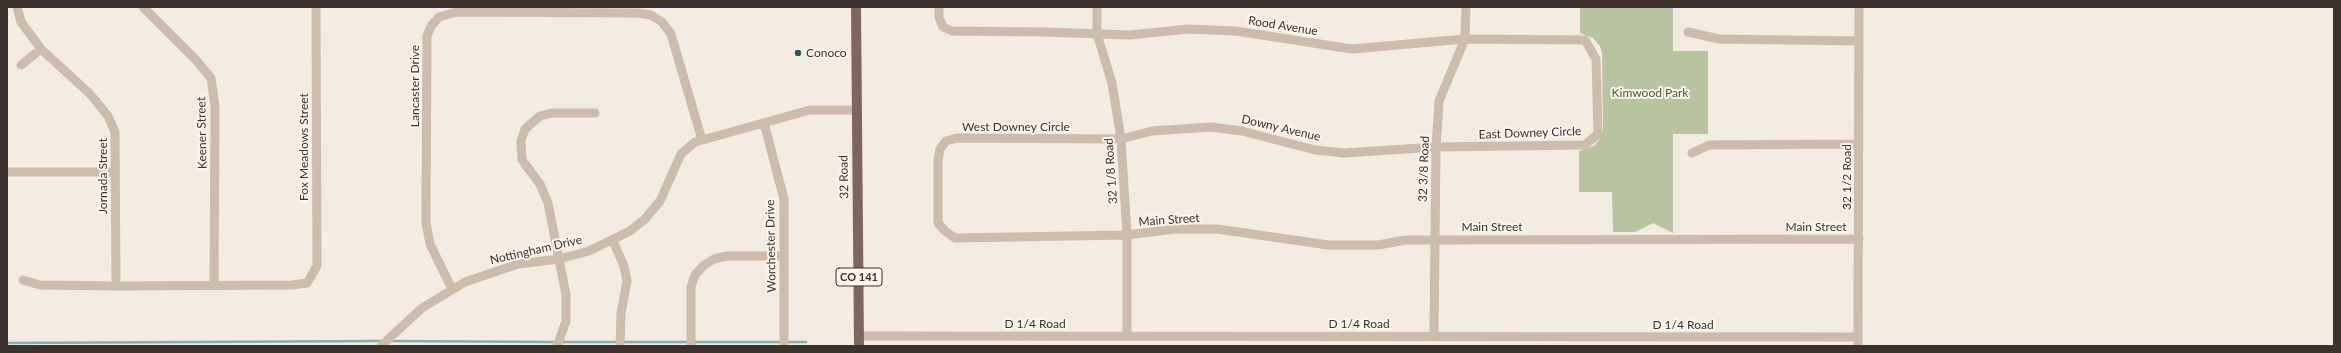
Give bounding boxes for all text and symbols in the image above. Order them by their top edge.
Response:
street label: Rood Avenue [1247,13,1319,39]
street label: Lancaster Drive [408,45,422,127]
place label: Conoco [806,46,847,60]
marker: Conoco [793,48,803,58]
park label: Kimwood Park [1612,86,1688,100]
street label: Fox Meadows Street [297,93,311,201]
street label: Keener Street [194,97,210,169]
street label: Downy Avenue [1240,112,1322,144]
street label: West Downey Circle [962,120,1070,134]
street label: East Downey Circle [1478,124,1582,142]
street label: 32 3/8 Road [1416,136,1432,202]
street label: Jornada Street [96,138,110,214]
street label: 32 1/8 Road [1102,138,1120,204]
street label: 32 1/2 Road [1840,144,1854,210]
street label: 32 Road [836,155,852,199]
street label: Worchester Drive [763,199,779,293]
street label: Main Street [1138,211,1200,229]
street label: Main Street [1461,220,1523,234]
street label: Main Street [1785,220,1847,234]
street label: Nottingham Drive [489,232,583,268]
road number: CO 141 [836,268,882,286]
street label: D 1/4 Road [1004,317,1066,331]
street label: D 1/4 Road [1328,317,1390,331]
street label: D 1/4 Road [1652,318,1714,332]

